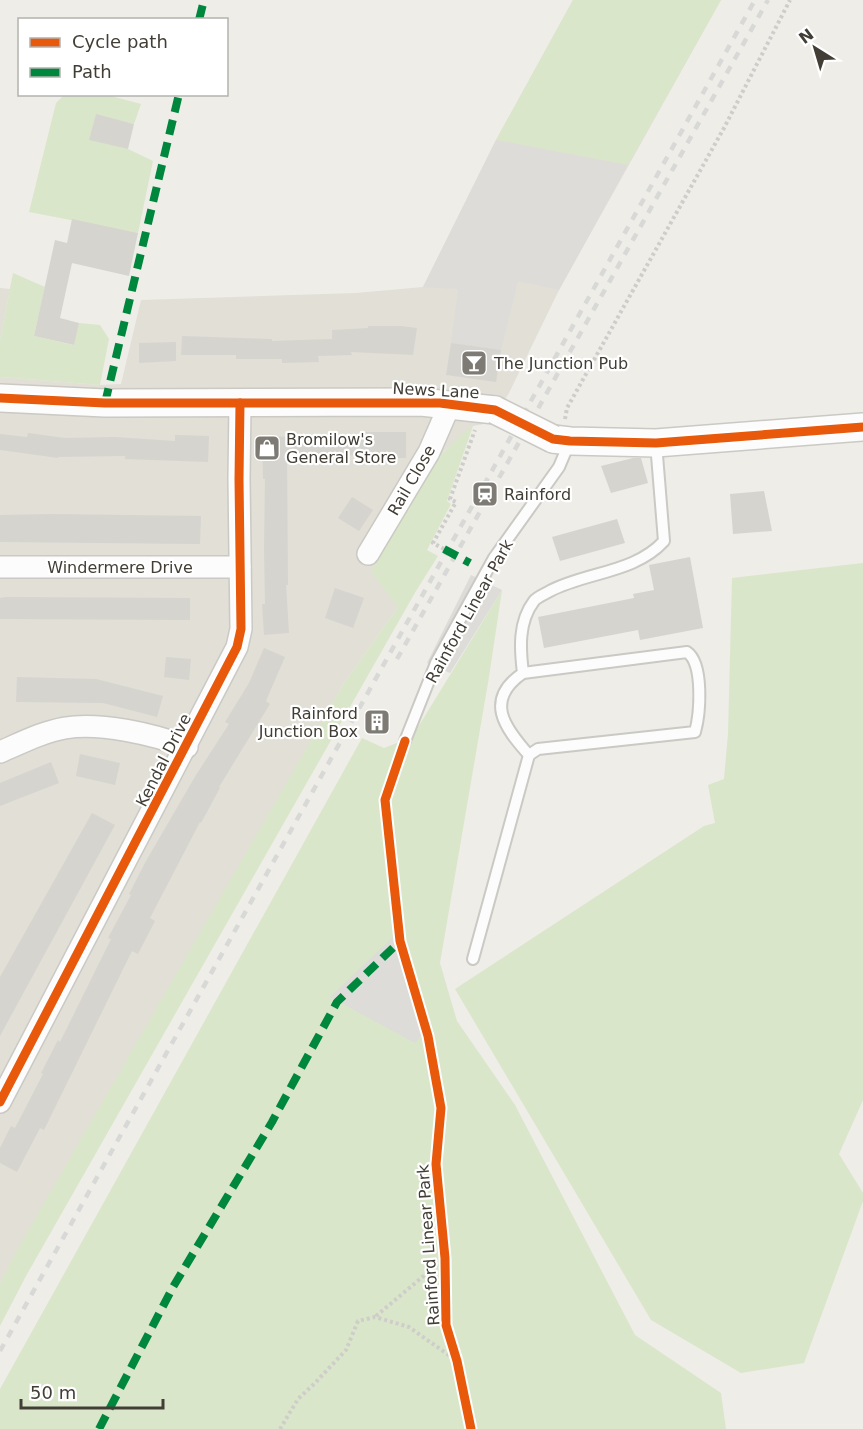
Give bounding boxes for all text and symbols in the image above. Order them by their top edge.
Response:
legend [18,18,228,96]
north arrow [785,18,845,78]
text: N [795,25,817,48]
text: Cycle path [72,31,168,52]
text: Path [72,61,112,82]
bar icon: The Junction Pub [459,348,489,378]
place label: The Junction Pub [493,354,628,373]
street label: News Lane [392,379,480,402]
place label: Bromilow's General Store [286,430,396,467]
shop icon: Bromilow's General Store [252,433,282,463]
street label: Rail Close [384,442,439,519]
station icon: Rainford [470,479,500,509]
place label: Rainford [504,485,571,504]
street label: Rainford Linear Park [422,535,517,686]
street label: Windermere Drive [47,558,193,577]
place label: Rainford Junction Box [258,704,358,741]
building icon: Rainford Junction Box [362,707,392,737]
street label: Kendal Drive [132,711,195,810]
street label: Rainford Linear Park [413,1163,444,1326]
scale bar [21,1372,164,1410]
text: 50 m [30,1382,76,1403]

